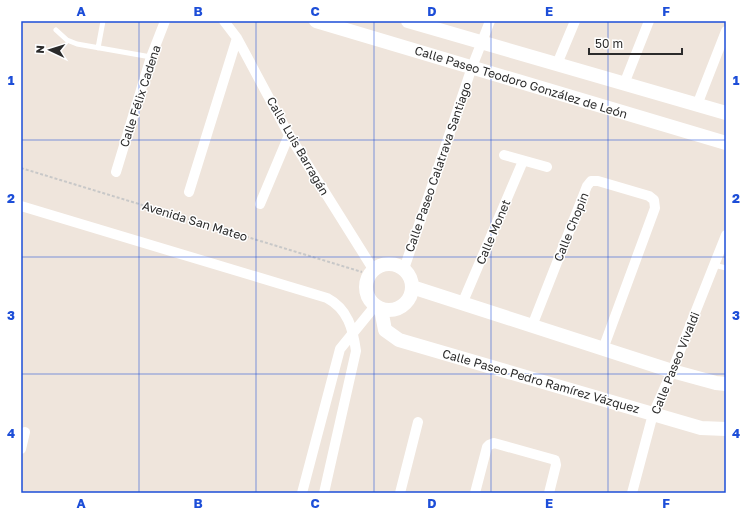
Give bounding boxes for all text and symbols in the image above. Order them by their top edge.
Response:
text: A [76,3,86,19]
text: B [193,3,203,19]
text: C [310,3,320,19]
text: D [427,3,437,19]
text: E [545,3,553,19]
text: F [662,3,670,19]
north arrow [30,30,70,70]
scale bar [589,30,682,56]
text: 50 m [595,36,623,51]
street label: Calle Paseo Teodoro González de León [413,42,629,122]
street label: Calle Félix Cadena [116,43,164,149]
text: N [33,45,46,54]
text: 1 [8,72,15,88]
text: 1 [733,72,740,88]
street label: Calle Paseo Calatrava Santiago [402,80,474,254]
street label: Calle Luis Barragán [264,94,332,198]
text: 2 [7,190,15,206]
street label: Calle Chopin [550,190,592,264]
text: 2 [732,190,740,206]
street label: Calle Monet [473,197,513,267]
street label: Avenida San Mateo [141,198,249,244]
text: 3 [7,307,15,323]
text: 3 [732,307,740,323]
street label: Calle Paseo Vivaldi [648,310,702,416]
street label: Calle Paseo Pedro Ramírez Vázquez [441,346,641,416]
text: 4 [7,425,15,441]
text: 4 [732,425,740,441]
text: A [76,495,86,511]
text: B [193,495,203,511]
text: C [310,495,320,511]
text: D [427,495,437,511]
text: E [545,495,553,511]
text: F [662,495,670,511]

